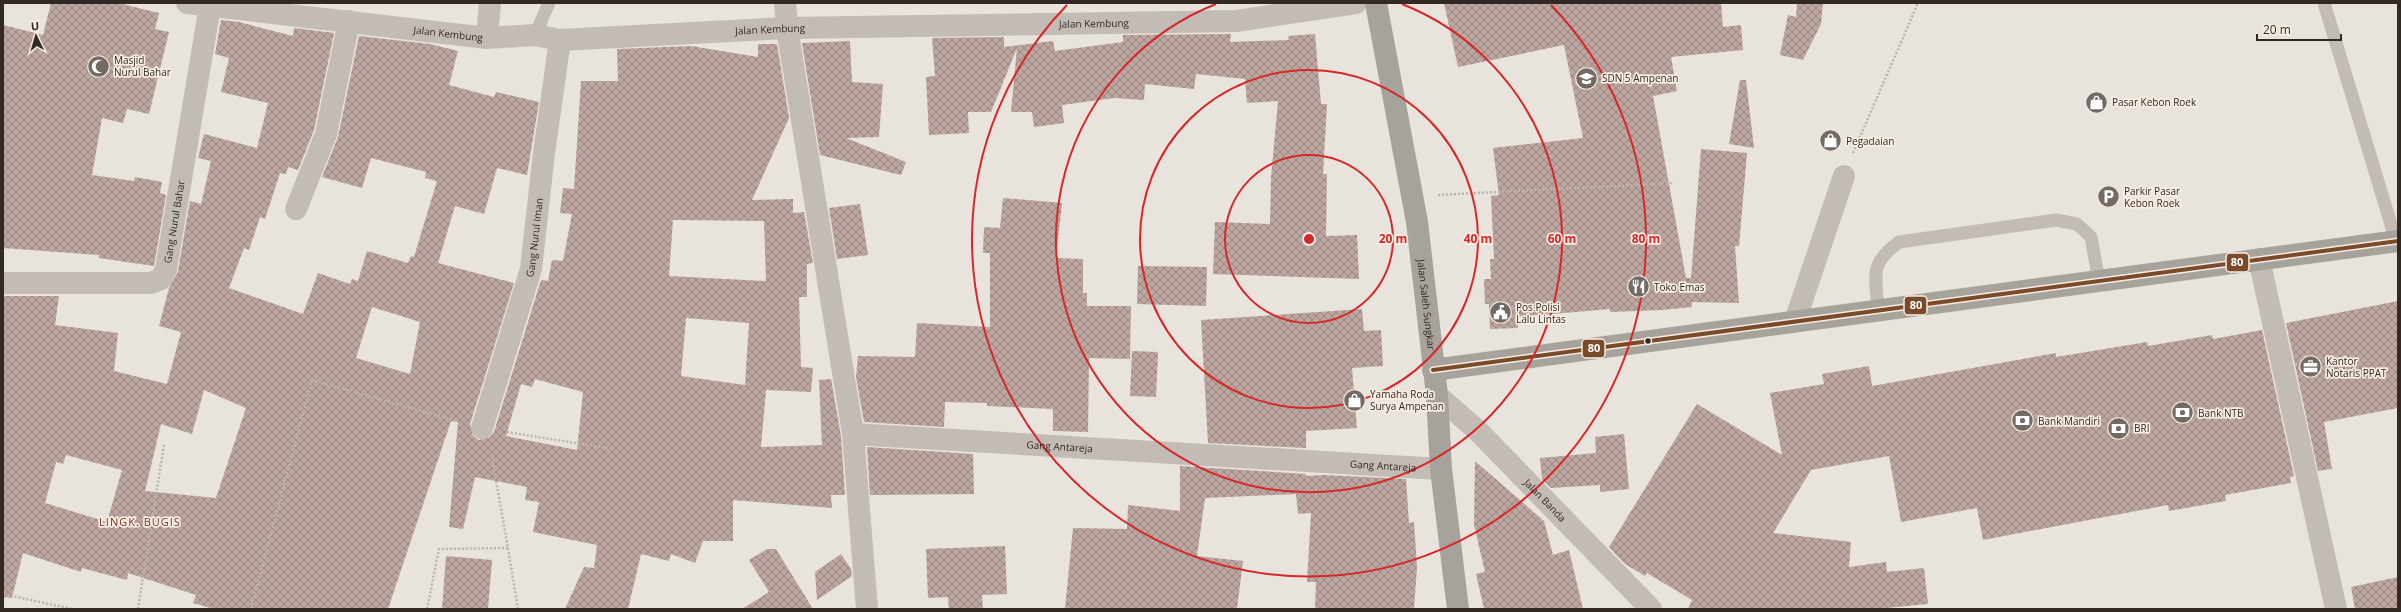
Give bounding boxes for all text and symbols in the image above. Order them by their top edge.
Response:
north arrow [16,16,56,56]
street label: Jalan Kembung [1058,16,1130,31]
scale bar [2257,16,2341,42]
text: U [30,18,40,33]
street label: Jalan Kembung [734,21,806,38]
text: 20 m [2263,21,2291,38]
street label: Jalan Kembung [412,22,484,45]
mosque icon: Masjid Nurul Bahar [85,53,111,79]
place label: Masjid Nurul Bahar [114,53,171,79]
school or university icon: SDN 5 Ampenan [1573,65,1599,91]
place label: SDN 5 Ampenan [1602,71,1678,85]
shop icon: Pasar Kebon Roek [2083,89,2109,115]
place label: Pasar Kebon Roek [2112,95,2197,109]
shop icon: Pegadaian [1818,128,1844,154]
place label: Pegadaian [1846,134,1895,148]
street label: Gang Nurul Bahar [160,179,188,264]
parking icon: Parkir Pasar Kebon Roek [2095,184,2121,210]
place label: Parkir Pasar Kebon Roek [2124,184,2180,210]
street label: Gang Nurul Iman [522,197,546,279]
text: 20 m [1379,230,1407,247]
text: 40 m [1464,230,1492,247]
text: 60 m [1548,230,1576,247]
text: 80 m [1632,230,1660,247]
centre of rings [1302,232,1316,246]
line badge: 80 [2226,253,2249,272]
text: 80 [2231,254,2243,269]
street label: Jalan Saleh Sungkar [1414,258,1439,351]
restaurant icon: Toko Emas [1626,274,1652,300]
place label: Toko Emas [1654,280,1705,294]
line badge: 80 [1904,296,1927,315]
text: 80 [1910,297,1922,312]
public building icon: Pos Polisi Lalu Lintas [1487,300,1513,326]
place label: Pos Polisi Lalu Lintas [1516,300,1566,326]
unlabelled marker [1643,336,1653,346]
line badge: 80 [1582,339,1605,358]
text: 80 [1588,340,1600,355]
office icon: Kantor Notaris PPAT [2298,354,2324,380]
place label: Kantor Notaris PPAT [2326,354,2387,380]
shop icon: Yamaha Roda Surya Ampenan [1341,387,1367,413]
place label: Yamaha Roda Surya Ampenan [1370,387,1444,413]
bank icon: Bank NTB [2169,400,2195,426]
place label: Bank NTB [2198,406,2244,420]
bank icon: Bank Mandiri [2010,408,2036,434]
place label: Bank Mandiri [2038,414,2100,428]
bank icon: BRI [2105,415,2131,441]
place label: BRI [2134,421,2149,435]
street label: Gang Antareja [1026,437,1093,455]
street label: Gang Antareja [1349,457,1417,475]
street label: Jalan Banda [1520,475,1569,525]
district label: LINGK. BUGIS [99,514,181,529]

